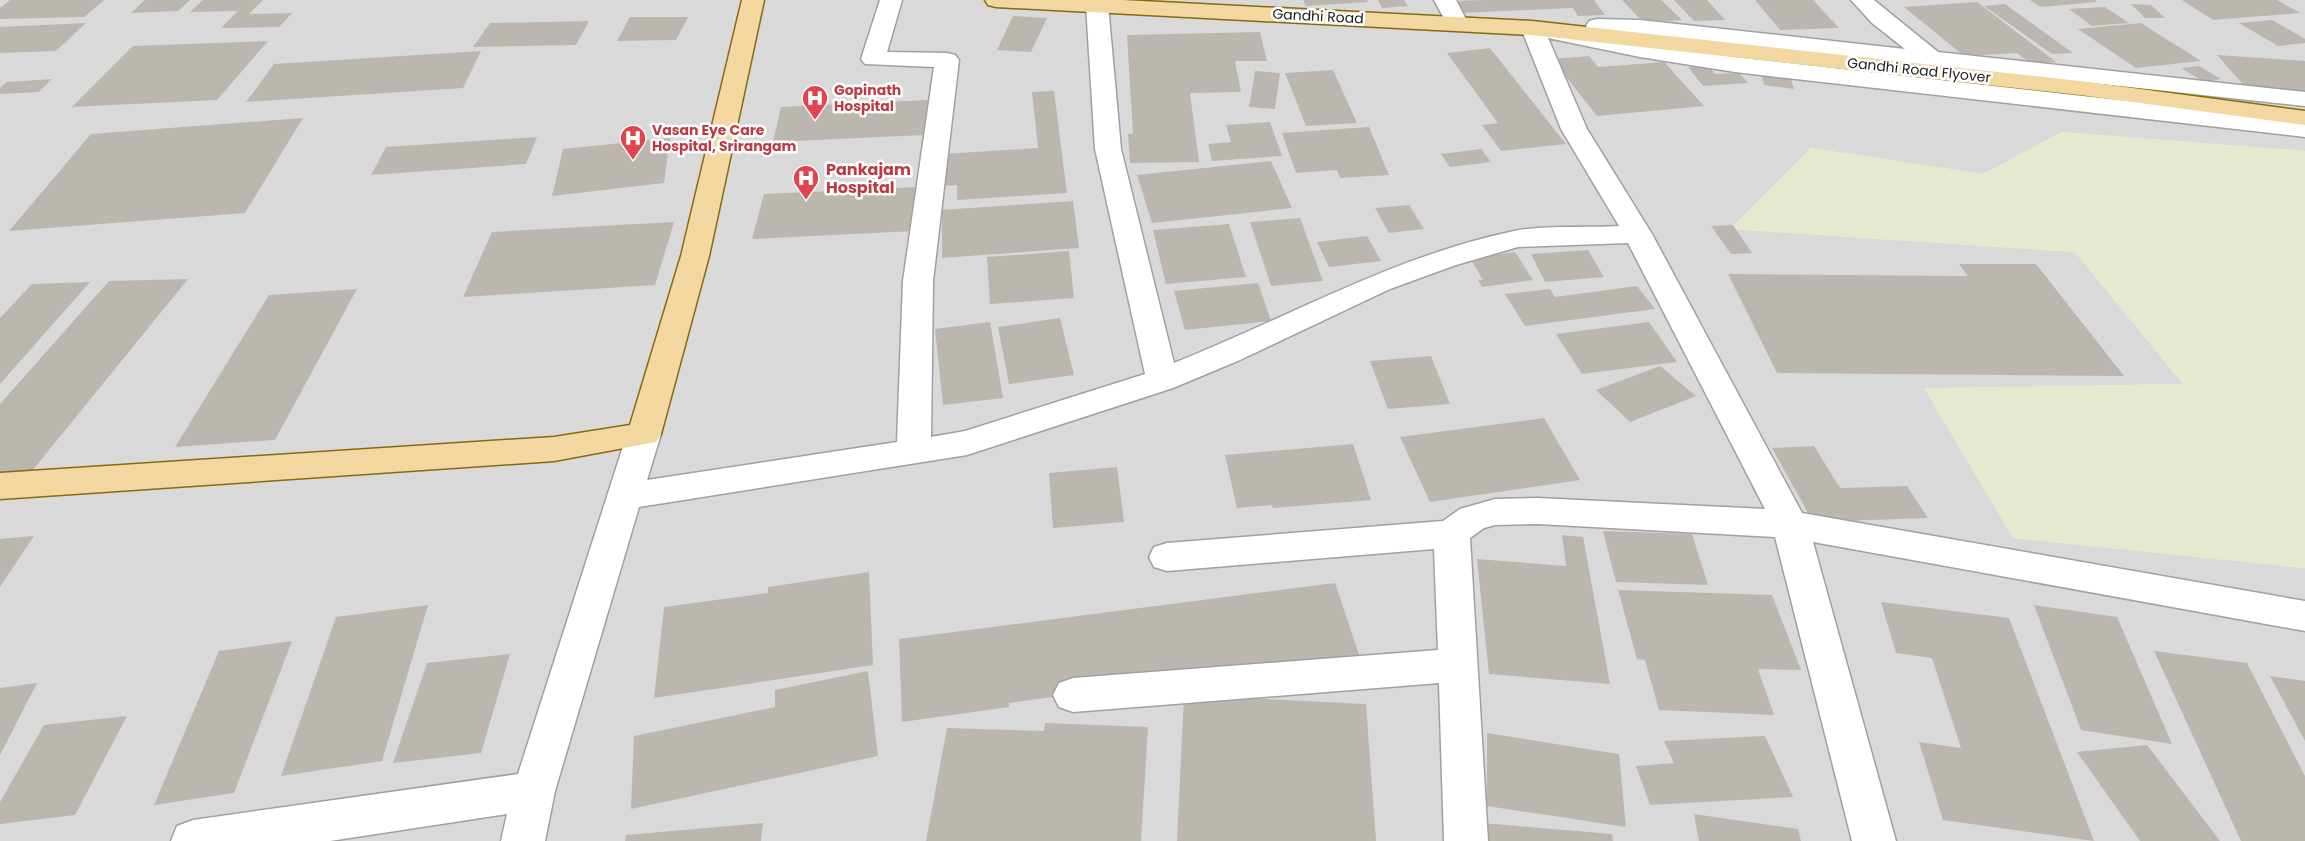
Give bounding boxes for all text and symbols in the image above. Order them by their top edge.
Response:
street label: Gandhi Road [1272,4,1364,28]
street label: Gandhi Road Flyover [1846,53,1992,87]
place label: Gopinath Hospital [834,80,901,116]
hospital icon: Gopinath Hospital [800,83,830,121]
place label: Vasan Eye Care Hospital, Srirangam [652,120,797,156]
hospital icon: Vasan Eye Care Hospital, Srirangam [618,123,648,161]
place label: Pankajam Hospital [826,158,911,199]
hospital icon: Pankajam Hospital [791,163,821,201]

